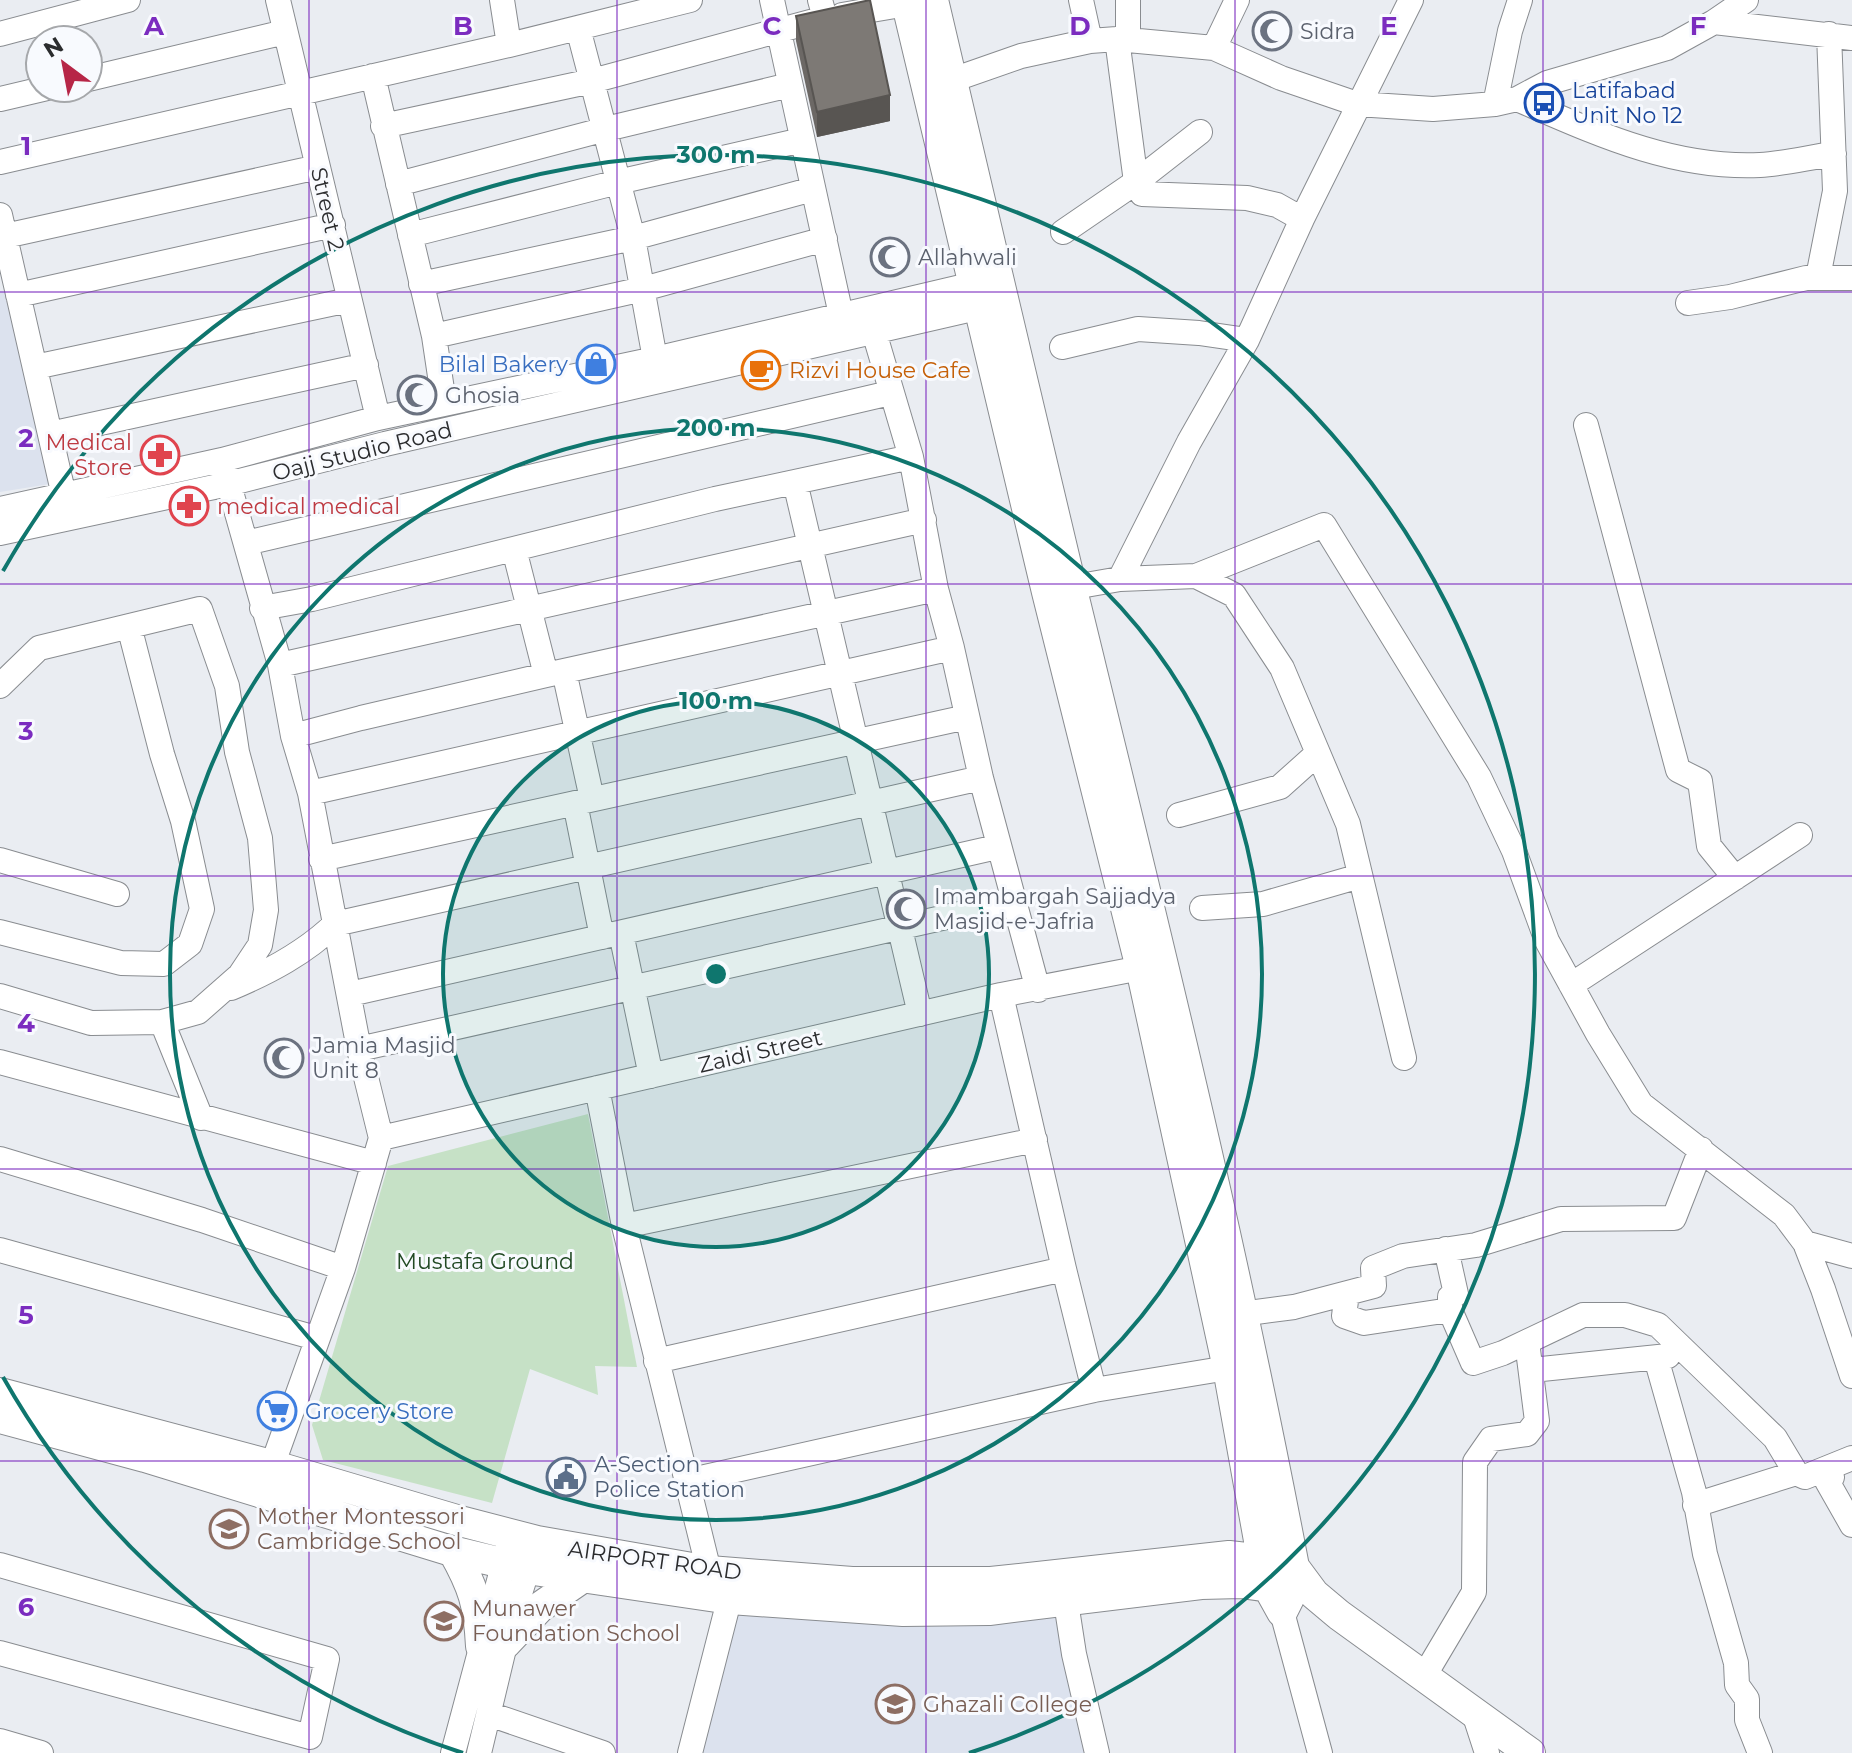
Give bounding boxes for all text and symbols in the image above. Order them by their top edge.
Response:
text: A [143,10,165,42]
text: B [453,10,473,42]
text: C [763,10,782,42]
text: D [1069,10,1091,42]
mosque icon: Sidra [1251,10,1293,52]
text: E [1380,10,1398,42]
text: F [1690,10,1706,42]
place label: Sidra [1300,18,1355,45]
north arrow [24,24,104,104]
text: N [39,31,68,64]
place label: Latifabad Unit No 12 [1572,77,1683,129]
bus stop icon: Latifabad Unit No 12 [1523,82,1565,124]
text: 1 [21,130,31,162]
text: 300 m [676,140,755,169]
street label: Street 2 [305,165,350,253]
mosque icon: Allahwali [869,236,911,278]
place label: Allahwali [918,244,1017,271]
shop icon: Bilal Bakery [575,343,617,385]
cafe icon: Rizvi House Cafe [740,349,782,391]
place label: Bilal Bakery [439,351,568,378]
place label: Rizvi House Cafe [789,357,971,384]
mosque icon: Ghosia [396,374,438,416]
place label: Ghosia [445,382,520,409]
text: 200 m [677,413,755,442]
street label: Oajj Studio Road [269,416,455,487]
text: 2 [18,422,34,454]
place label: Medical Store [46,429,132,481]
pharmacy icon: Medical Store [139,434,181,476]
pharmacy icon: medical medical [168,485,210,527]
place label: medical medical [217,493,400,520]
text: 100 m [679,686,753,715]
text: 3 [17,715,34,747]
place label: Imambargah Sajjadya Masjid-e-Jafria [934,883,1176,935]
mosque icon: Imambargah Sajjadya Masjid-e-Jafria [885,888,927,930]
centre of rings [702,960,730,988]
text: 4 [17,1007,35,1039]
street label: Zaidi Street [696,1024,825,1079]
place label: Jamia Masjid Unit 8 [311,1032,456,1084]
mosque icon: Jamia Masjid Unit 8 [263,1037,305,1079]
park label: Mustafa Ground [396,1248,574,1275]
text: 5 [18,1299,34,1331]
supermarket icon: Grocery Store [256,1390,298,1432]
place label: Grocery Store [305,1398,454,1425]
place label: A-Section Police Station [594,1451,745,1503]
public building icon: A-Section Police Station [545,1456,587,1498]
place label: Mother Montessori Cambridge School [257,1503,465,1555]
school or university icon: Mother Montessori Cambridge School [208,1508,250,1550]
street label: AIRPORT ROAD [567,1535,743,1586]
text: 6 [18,1591,35,1623]
place label: Munawer Foundation School [472,1595,680,1647]
school or university icon: Munawer Foundation School [423,1600,465,1642]
school or university icon: Ghazali College [874,1683,916,1725]
place label: Ghazali College [923,1691,1092,1718]

